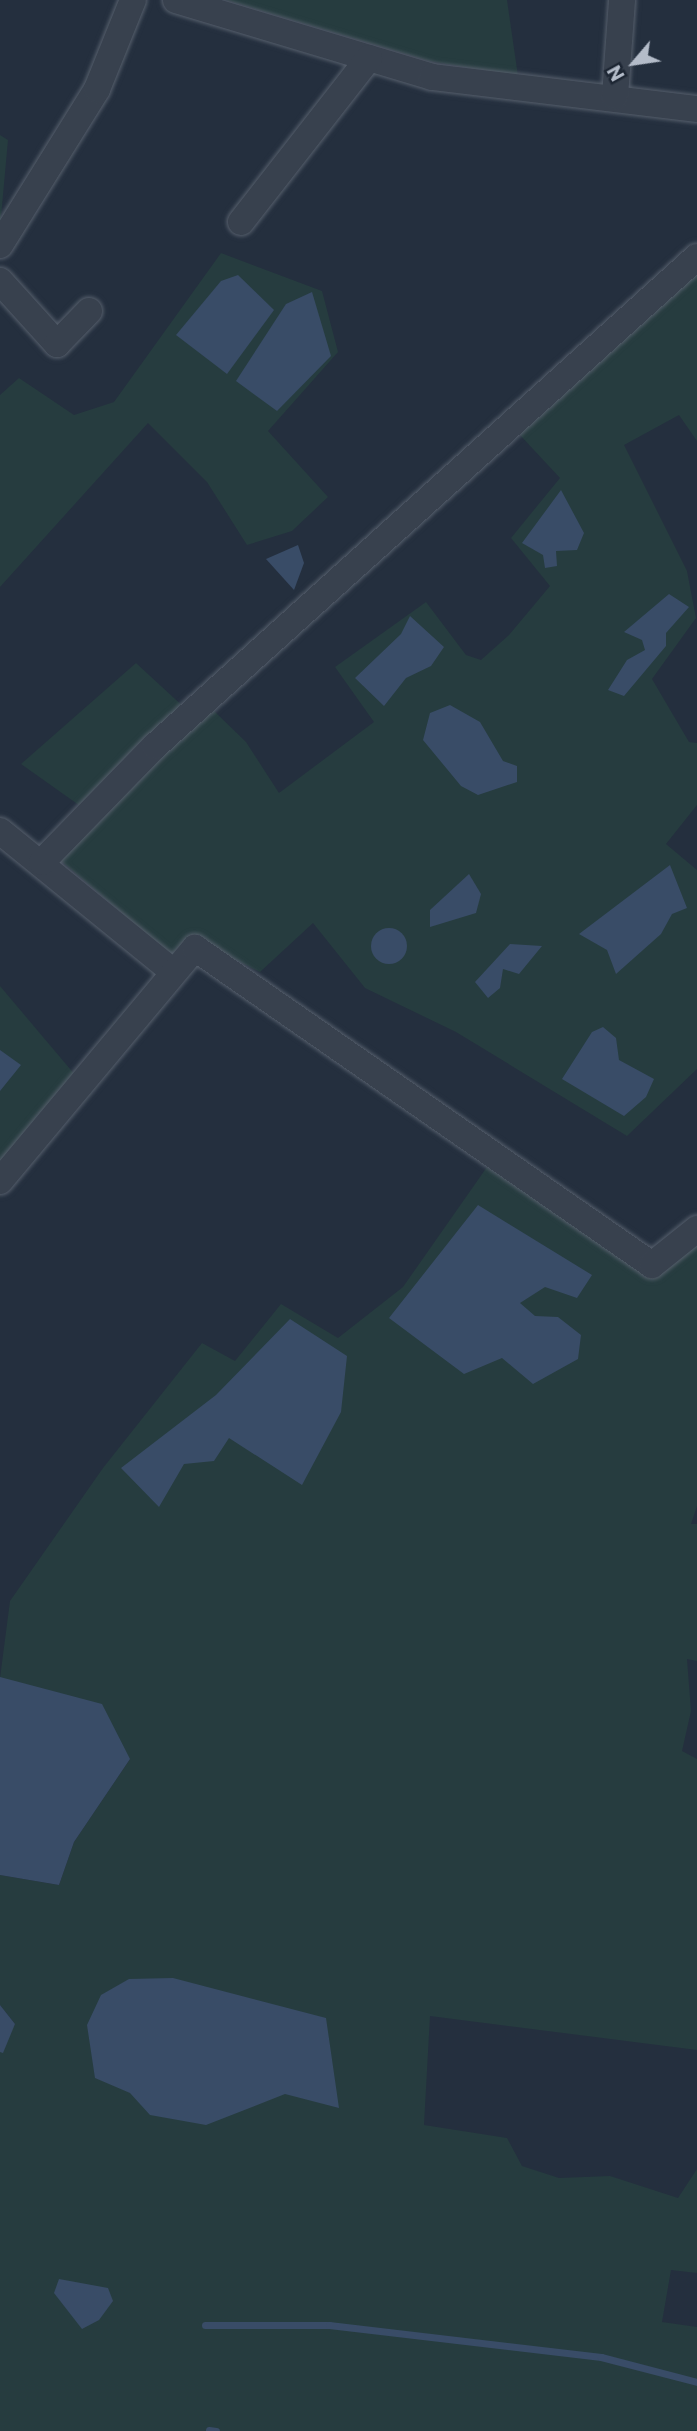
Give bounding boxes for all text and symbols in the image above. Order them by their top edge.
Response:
north arrow [599,28,669,98]
text: N [602,62,629,85]

